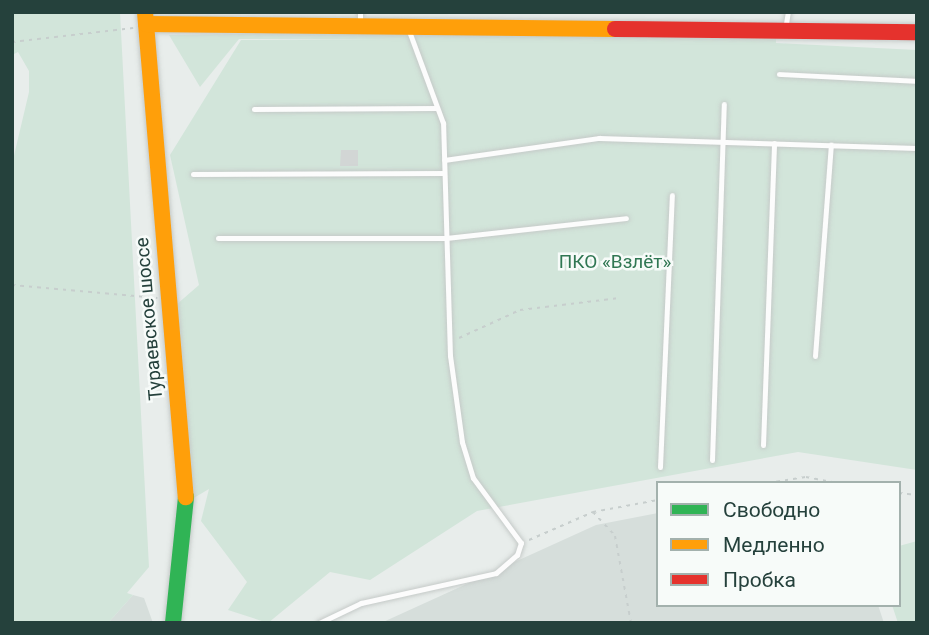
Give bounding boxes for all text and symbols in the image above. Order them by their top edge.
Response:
street label: Тураевское шоссе [131,237,167,401]
park label: ПКО «Взлёт» [559,251,671,273]
legend [656,481,901,607]
text: Свободно [723,498,820,522]
text: Медленно [723,533,825,557]
text: Пробка [723,568,796,592]

